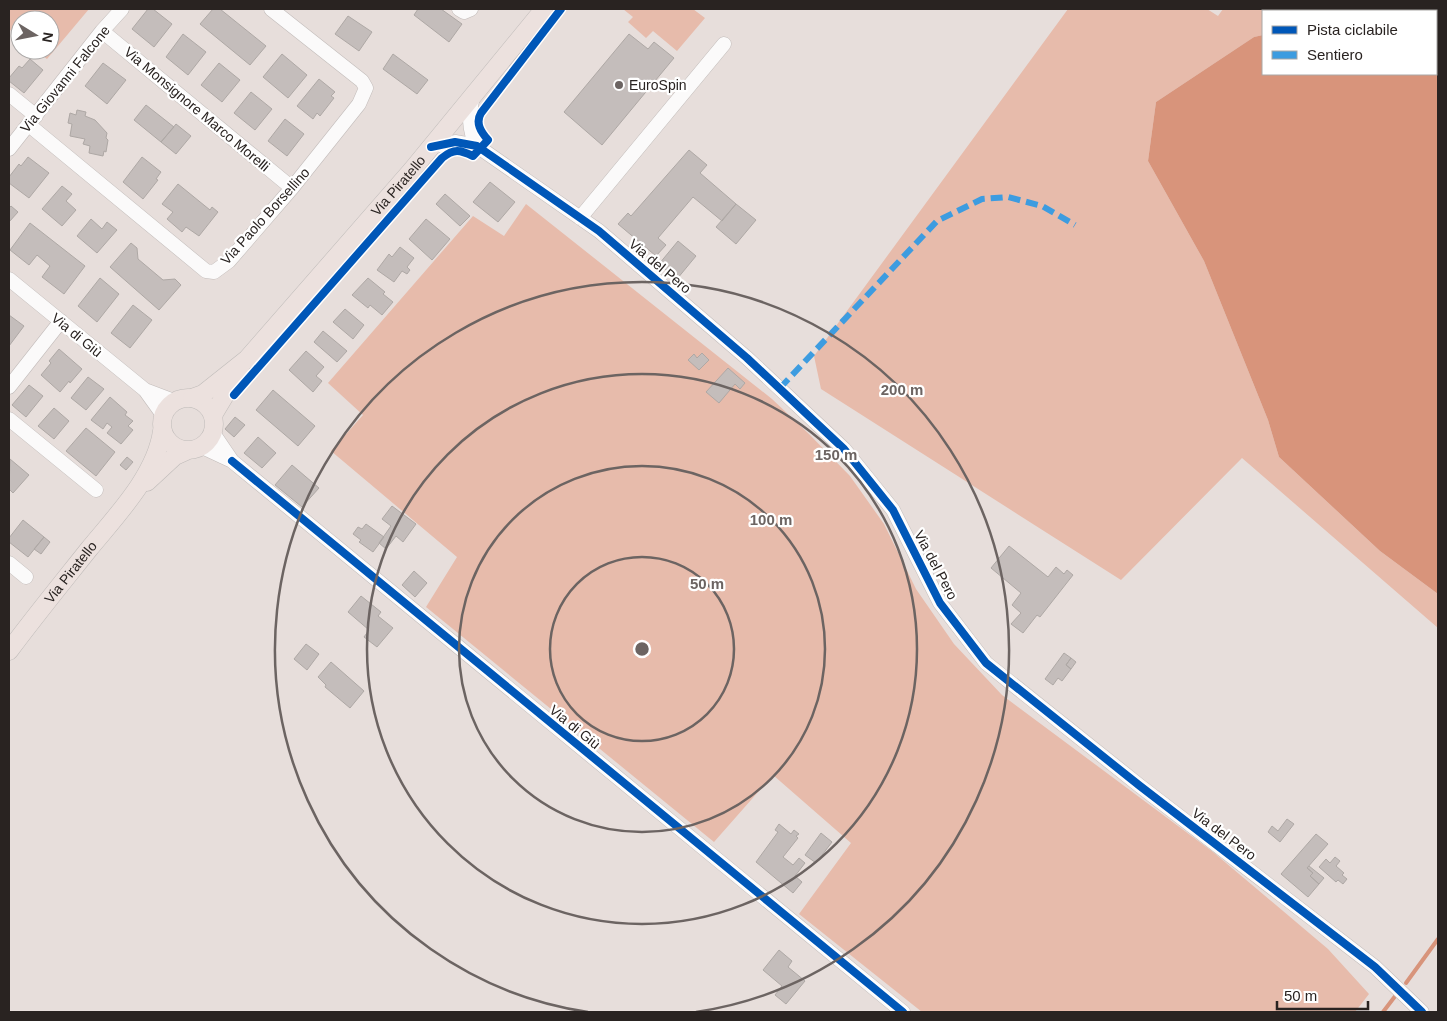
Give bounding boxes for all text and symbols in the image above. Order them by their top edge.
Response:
north arrow [10,10,60,60]
legend [1262,10,1437,75]
text: Pista ciclabile [1307,21,1398,38]
street label: Via Giovanni Falcone [17,22,113,136]
text: N [39,31,57,44]
street label: Via Monsignore Marco Morelli [121,43,273,175]
text: Sentiero [1307,46,1363,63]
place label: EuroSpin [629,77,687,93]
marker: EuroSpin [613,79,625,91]
street label: Via Piratello [368,152,429,219]
street label: Via Paolo Borsellino [217,164,313,268]
street label: Via del Pero [626,235,694,297]
street label: Via di Giù [48,310,106,360]
text: 200 m [881,381,923,398]
text: 150 m [815,446,857,463]
text: 100 m [750,511,792,528]
street label: Via del Pero [911,528,961,603]
street label: Via Piratello [41,538,100,606]
text: 50 m [690,575,724,592]
centre of rings [633,640,651,658]
street label: Via di Giù [546,702,604,752]
street label: Via del Pero [1189,805,1259,863]
scale bar [1277,978,1368,1010]
text: 50 m [1284,987,1317,1004]

